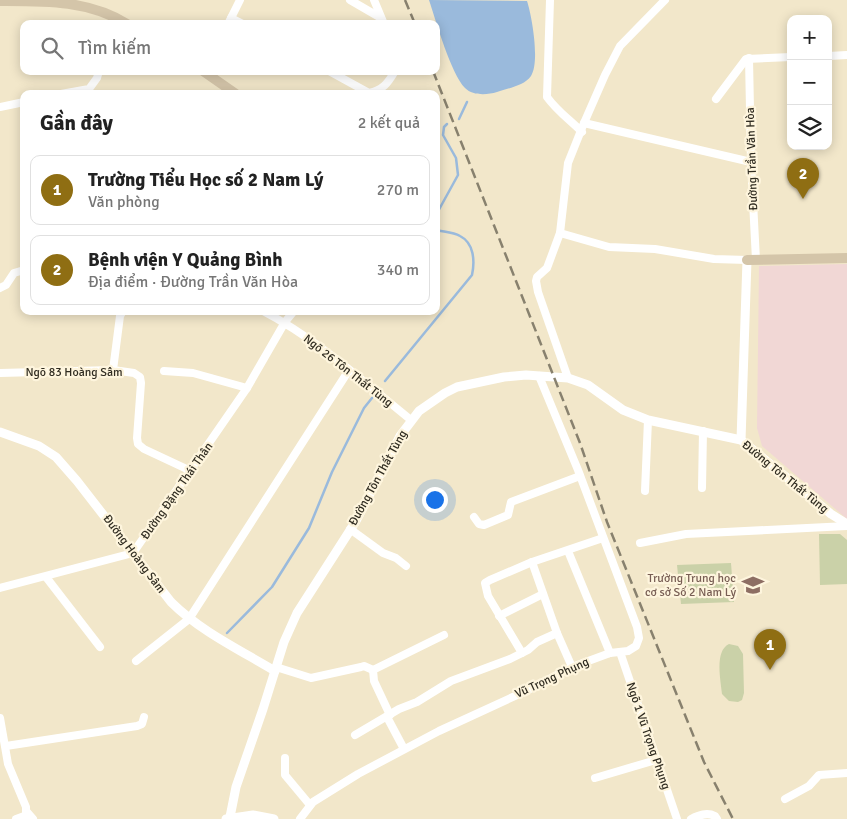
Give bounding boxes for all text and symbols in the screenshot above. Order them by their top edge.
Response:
map controls [787,15,832,150]
button: + [787,15,832,60]
search box [20,20,440,75]
icon: search [38,34,66,62]
text: Tìm kiếm [78,36,151,60]
button: − [787,60,832,105]
button: layers [787,105,832,150]
street label: Đường Trần Văn Hòa [743,107,761,211]
text: Gần đây [40,110,113,136]
text: 2 kết quả [358,113,420,133]
pin: 2 [787,158,819,199]
text: Trường Tiểu Học số 2 Nam Lý [88,168,324,192]
text: 1 [53,180,61,200]
text: 270 m [377,180,419,200]
text: Văn phòng [88,192,160,212]
text: Bệnh viện Y Quảng Bình [88,248,283,272]
text: 2 [53,260,61,280]
text: 340 m [377,260,419,280]
text: Địa điểm · Đường Trần Văn Hòa [88,272,298,292]
street label: Ngõ 26 Tôn Thất Tùng [300,331,396,411]
street label: Ngõ 83 Hoàng Sâm [25,365,123,380]
street label: Đường Tôn Thất Tùng [346,428,410,528]
street label: Đường Tôn Thất Tùng [739,438,831,516]
street label: Đường Đặng Thái Thân [138,439,216,543]
your location [422,487,448,513]
street label: Đường Hoàng Sâm [100,512,168,596]
place label: Trường Trung học cơ sở Số 2 Nam Lý [645,571,736,600]
school or university icon: Trường Trung học cơ sở Số 2 Nam Lý [740,572,766,598]
pin: 1 [754,629,786,670]
street label: Vũ Trọng Phụng [513,654,591,702]
street label: Ngõ 1 Vũ Trọng Phụng [623,680,673,792]

